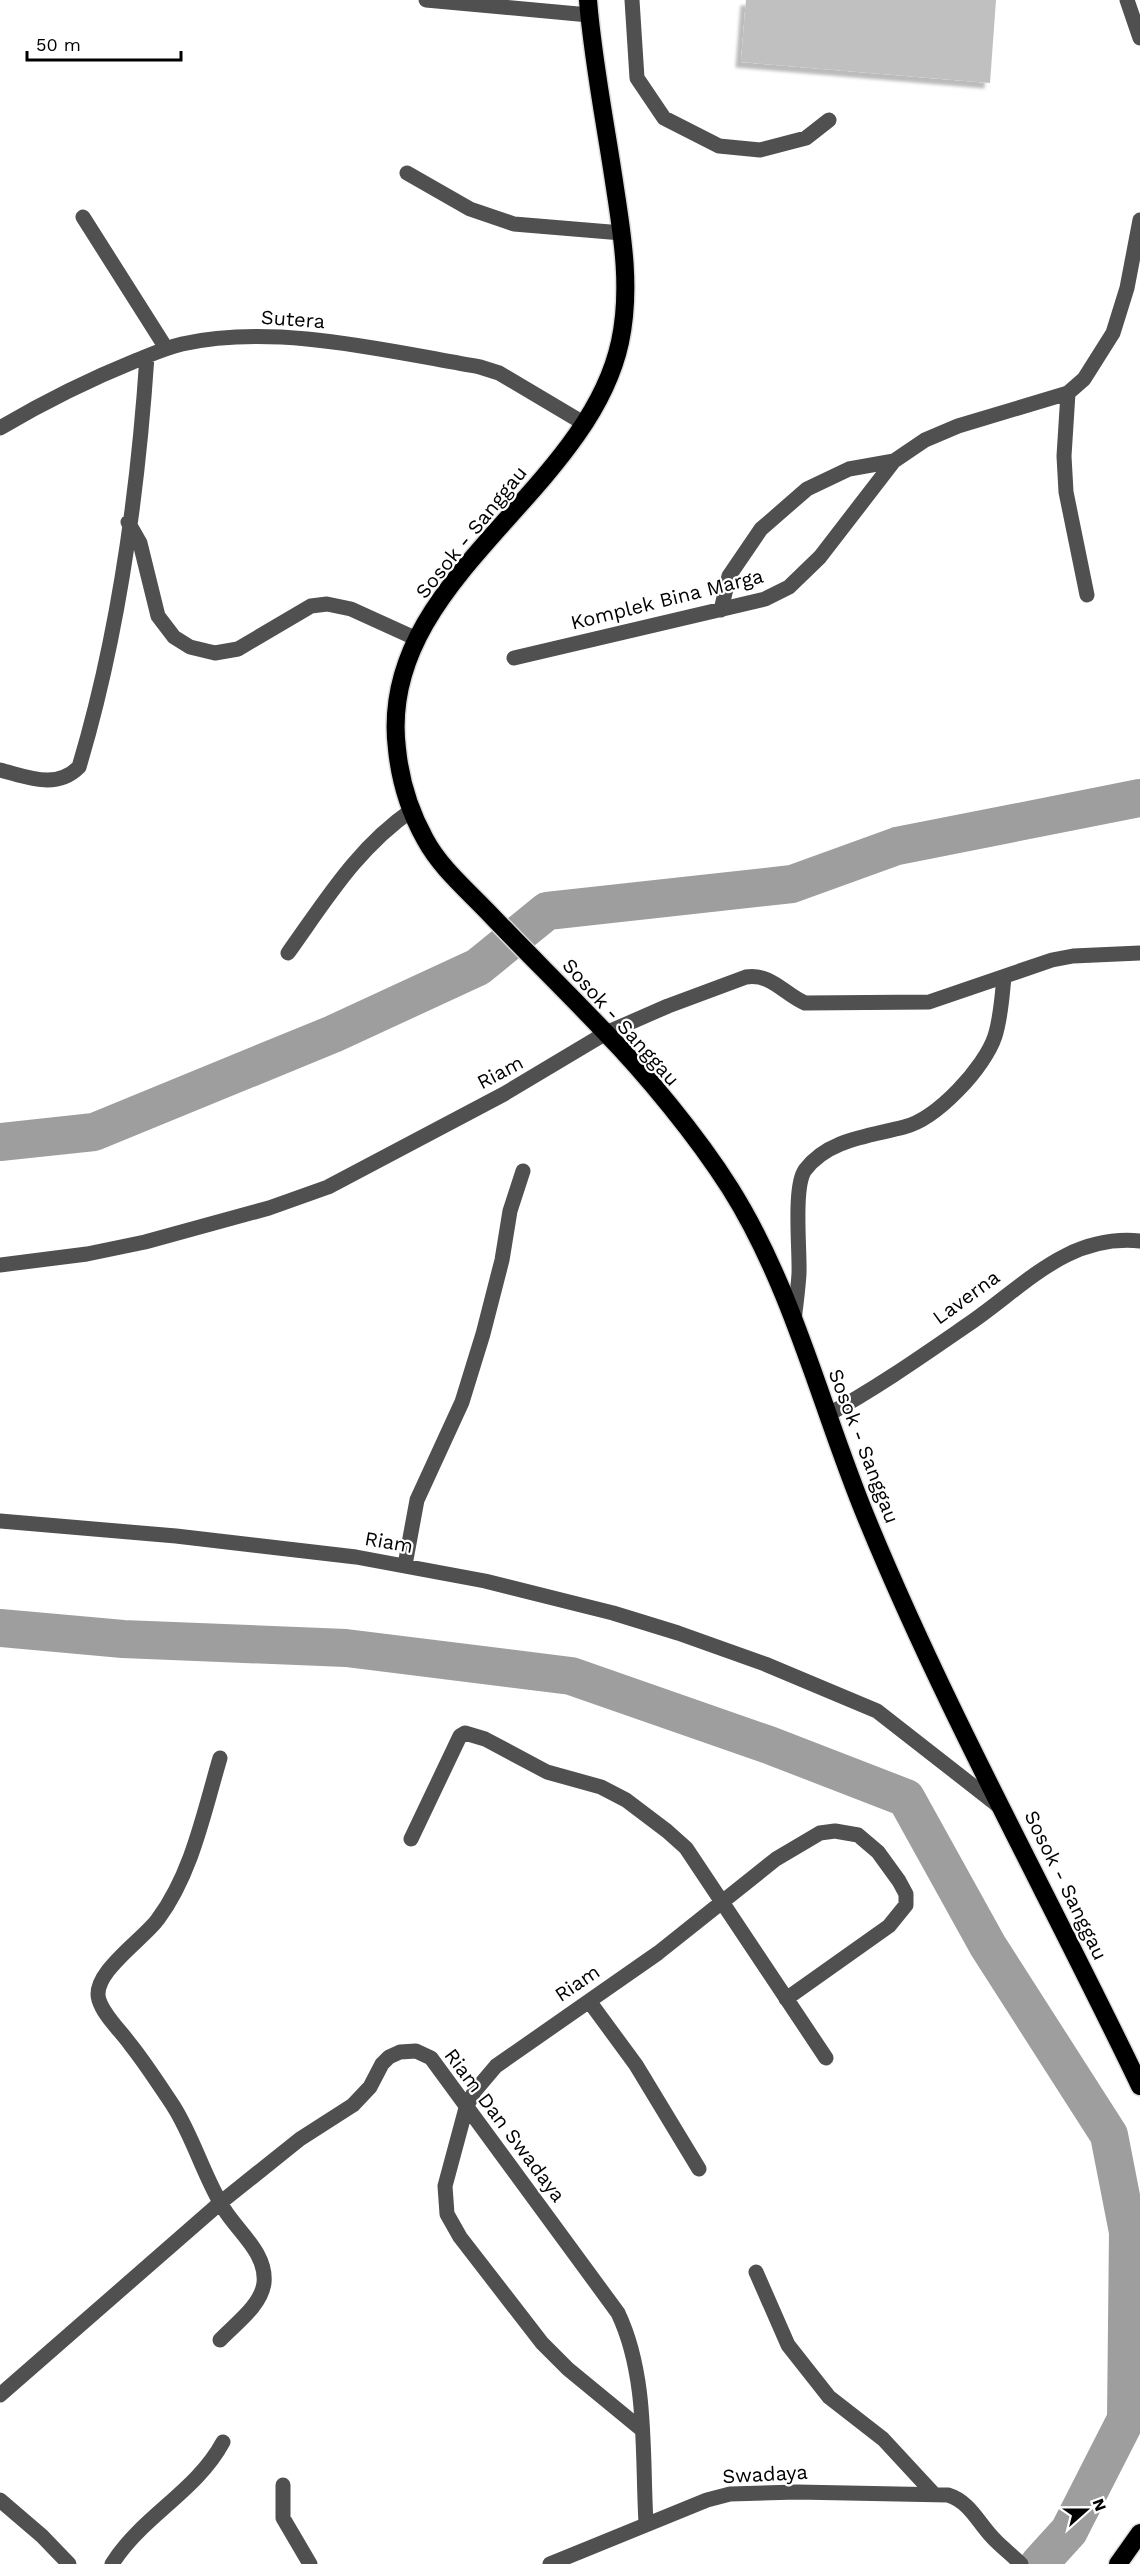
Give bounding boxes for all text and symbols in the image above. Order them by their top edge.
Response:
scale bar [27,24,182,62]
text: 50 m [36,34,81,55]
street label: Sutera [260,305,326,333]
street label: Sosok - Sanggau [410,461,532,603]
street label: Komplek Bina Marga [568,563,766,635]
street label: Sosok - Sanggau [557,953,685,1091]
street label: Riam [473,1050,527,1094]
street label: Laverna [928,1265,1004,1329]
street label: Sosok - Sanggau [824,1365,904,1527]
street label: Riam [363,1526,415,1558]
street label: Sosok - Sanggau [1019,1806,1113,1964]
street label: Riam [550,1959,604,2007]
street label: Riam Dan Swadaya [439,2044,571,2206]
street label: Swadaya [722,2460,808,2488]
north arrow [1056,2480,1116,2540]
text: N [1089,2496,1111,2514]

